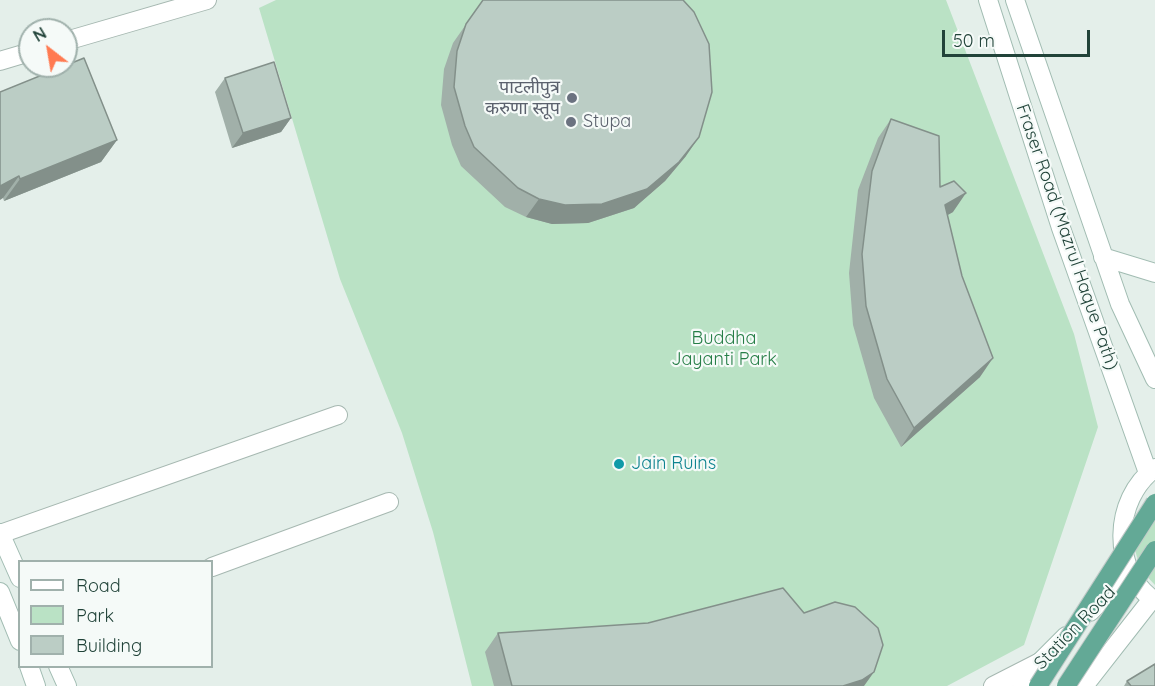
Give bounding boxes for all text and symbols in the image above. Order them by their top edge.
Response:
north arrow [18,18,78,78]
scale bar [945,18,1094,56]
text: N [30,23,50,46]
text: 50 m [953,29,995,52]
place label: पाटलीपुत्र करुणा स्तूप [485,77,560,119]
marker: पाटलीपुत्र करुणा स्तूप [565,91,579,105]
street label: Fraser Road (Mazrul Haque Path) [1011,101,1123,373]
place label: Stupa [583,111,631,133]
marker: Stupa [564,115,578,129]
park label: Buddha Jayanti Park [671,328,777,370]
place label: Jain Ruins [631,453,716,475]
marker: Jain Ruins [612,457,626,471]
legend [18,560,213,668]
text: Road [76,574,121,597]
street label: Station Road [1030,582,1120,674]
text: Park [76,604,114,627]
text: Building [76,634,142,657]

